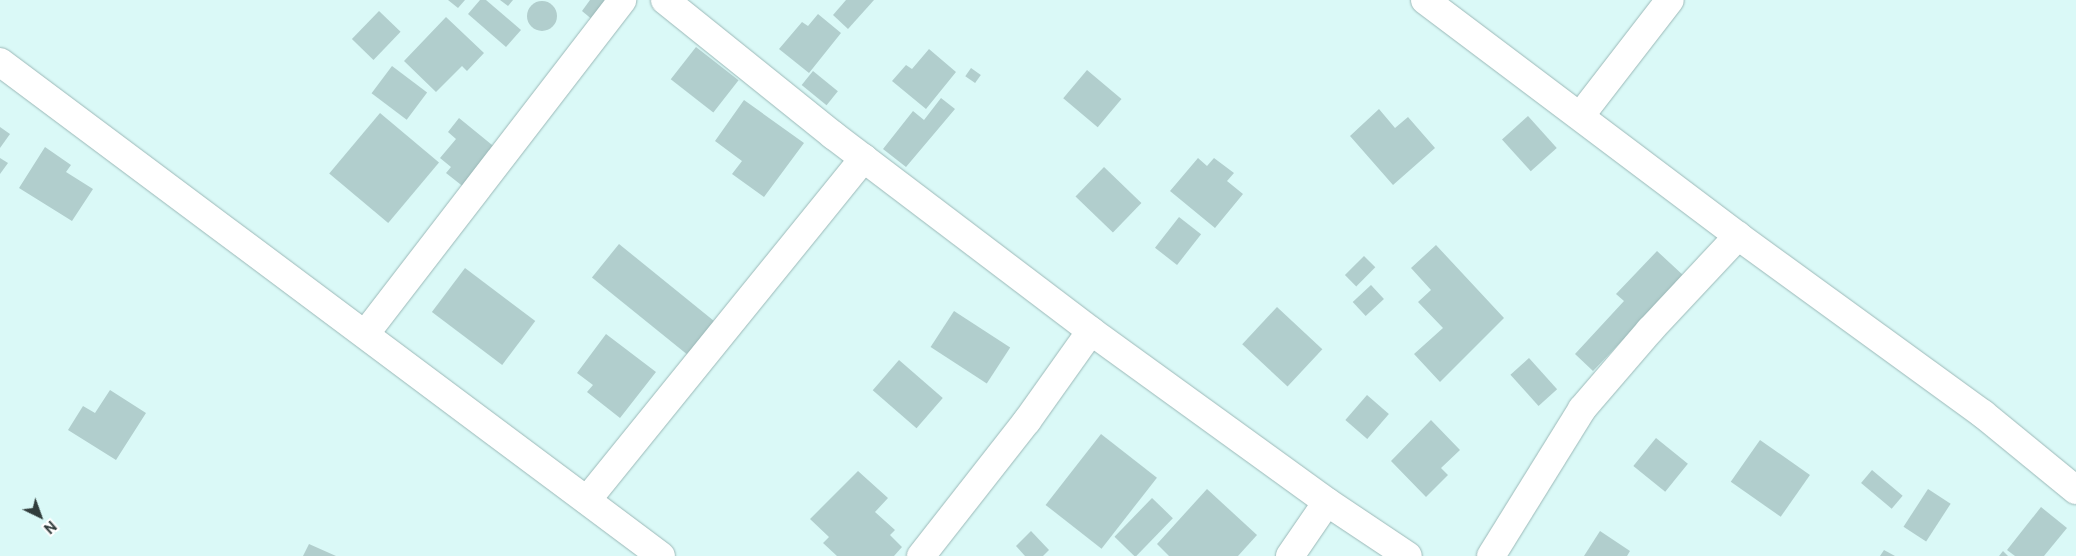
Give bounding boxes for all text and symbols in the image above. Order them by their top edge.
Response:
north arrow [15,491,65,541]
text: N [41,518,59,537]

